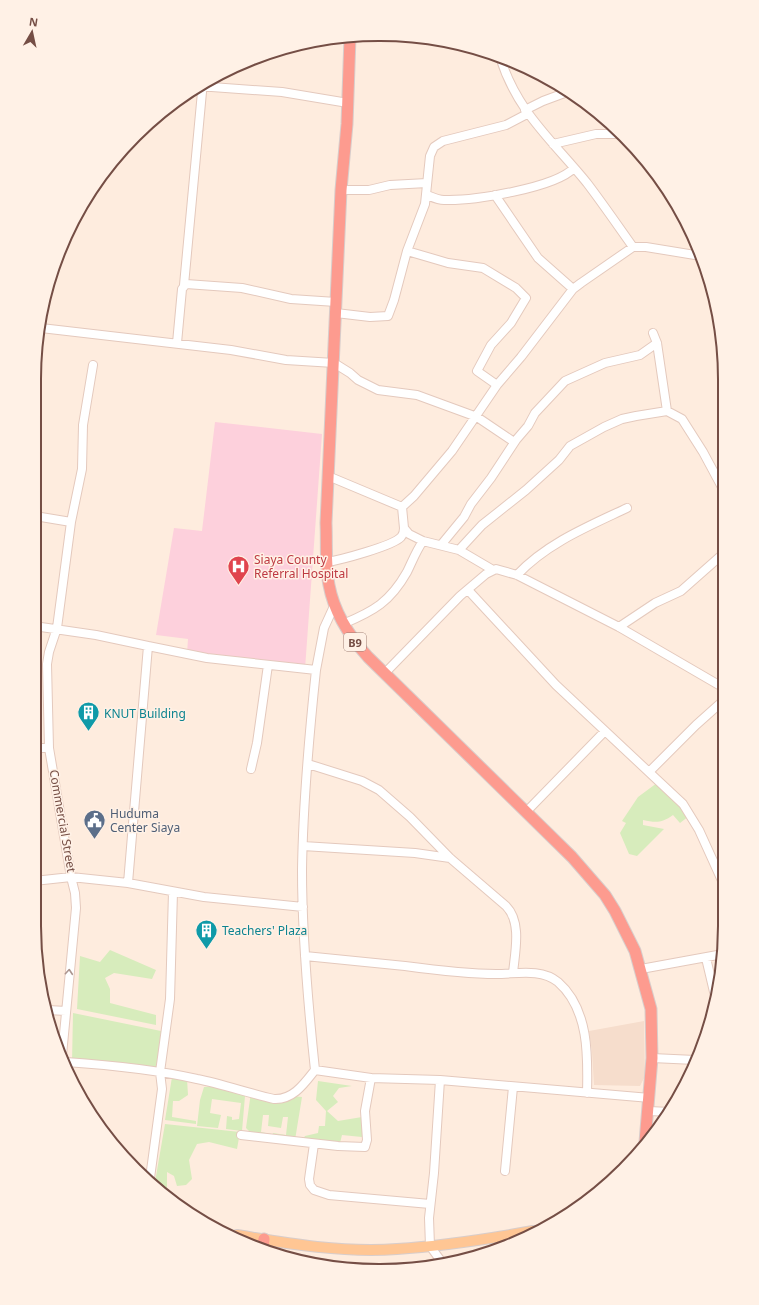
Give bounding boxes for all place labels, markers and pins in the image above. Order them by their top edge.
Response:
place label: Siaya County Referral Hospital [254,551,348,582]
hospital icon: Siaya County Referral Hospital [225,553,251,586]
building icon: KNUT Building [75,700,101,733]
place label: KNUT Building [104,705,186,722]
place label: Huduma Center Siaya [110,805,180,836]
public building icon: Huduma Center Siaya [81,807,107,840]
building icon: Teachers' Plaza [193,917,219,950]
place label: Teachers' Plaza [222,922,307,939]

